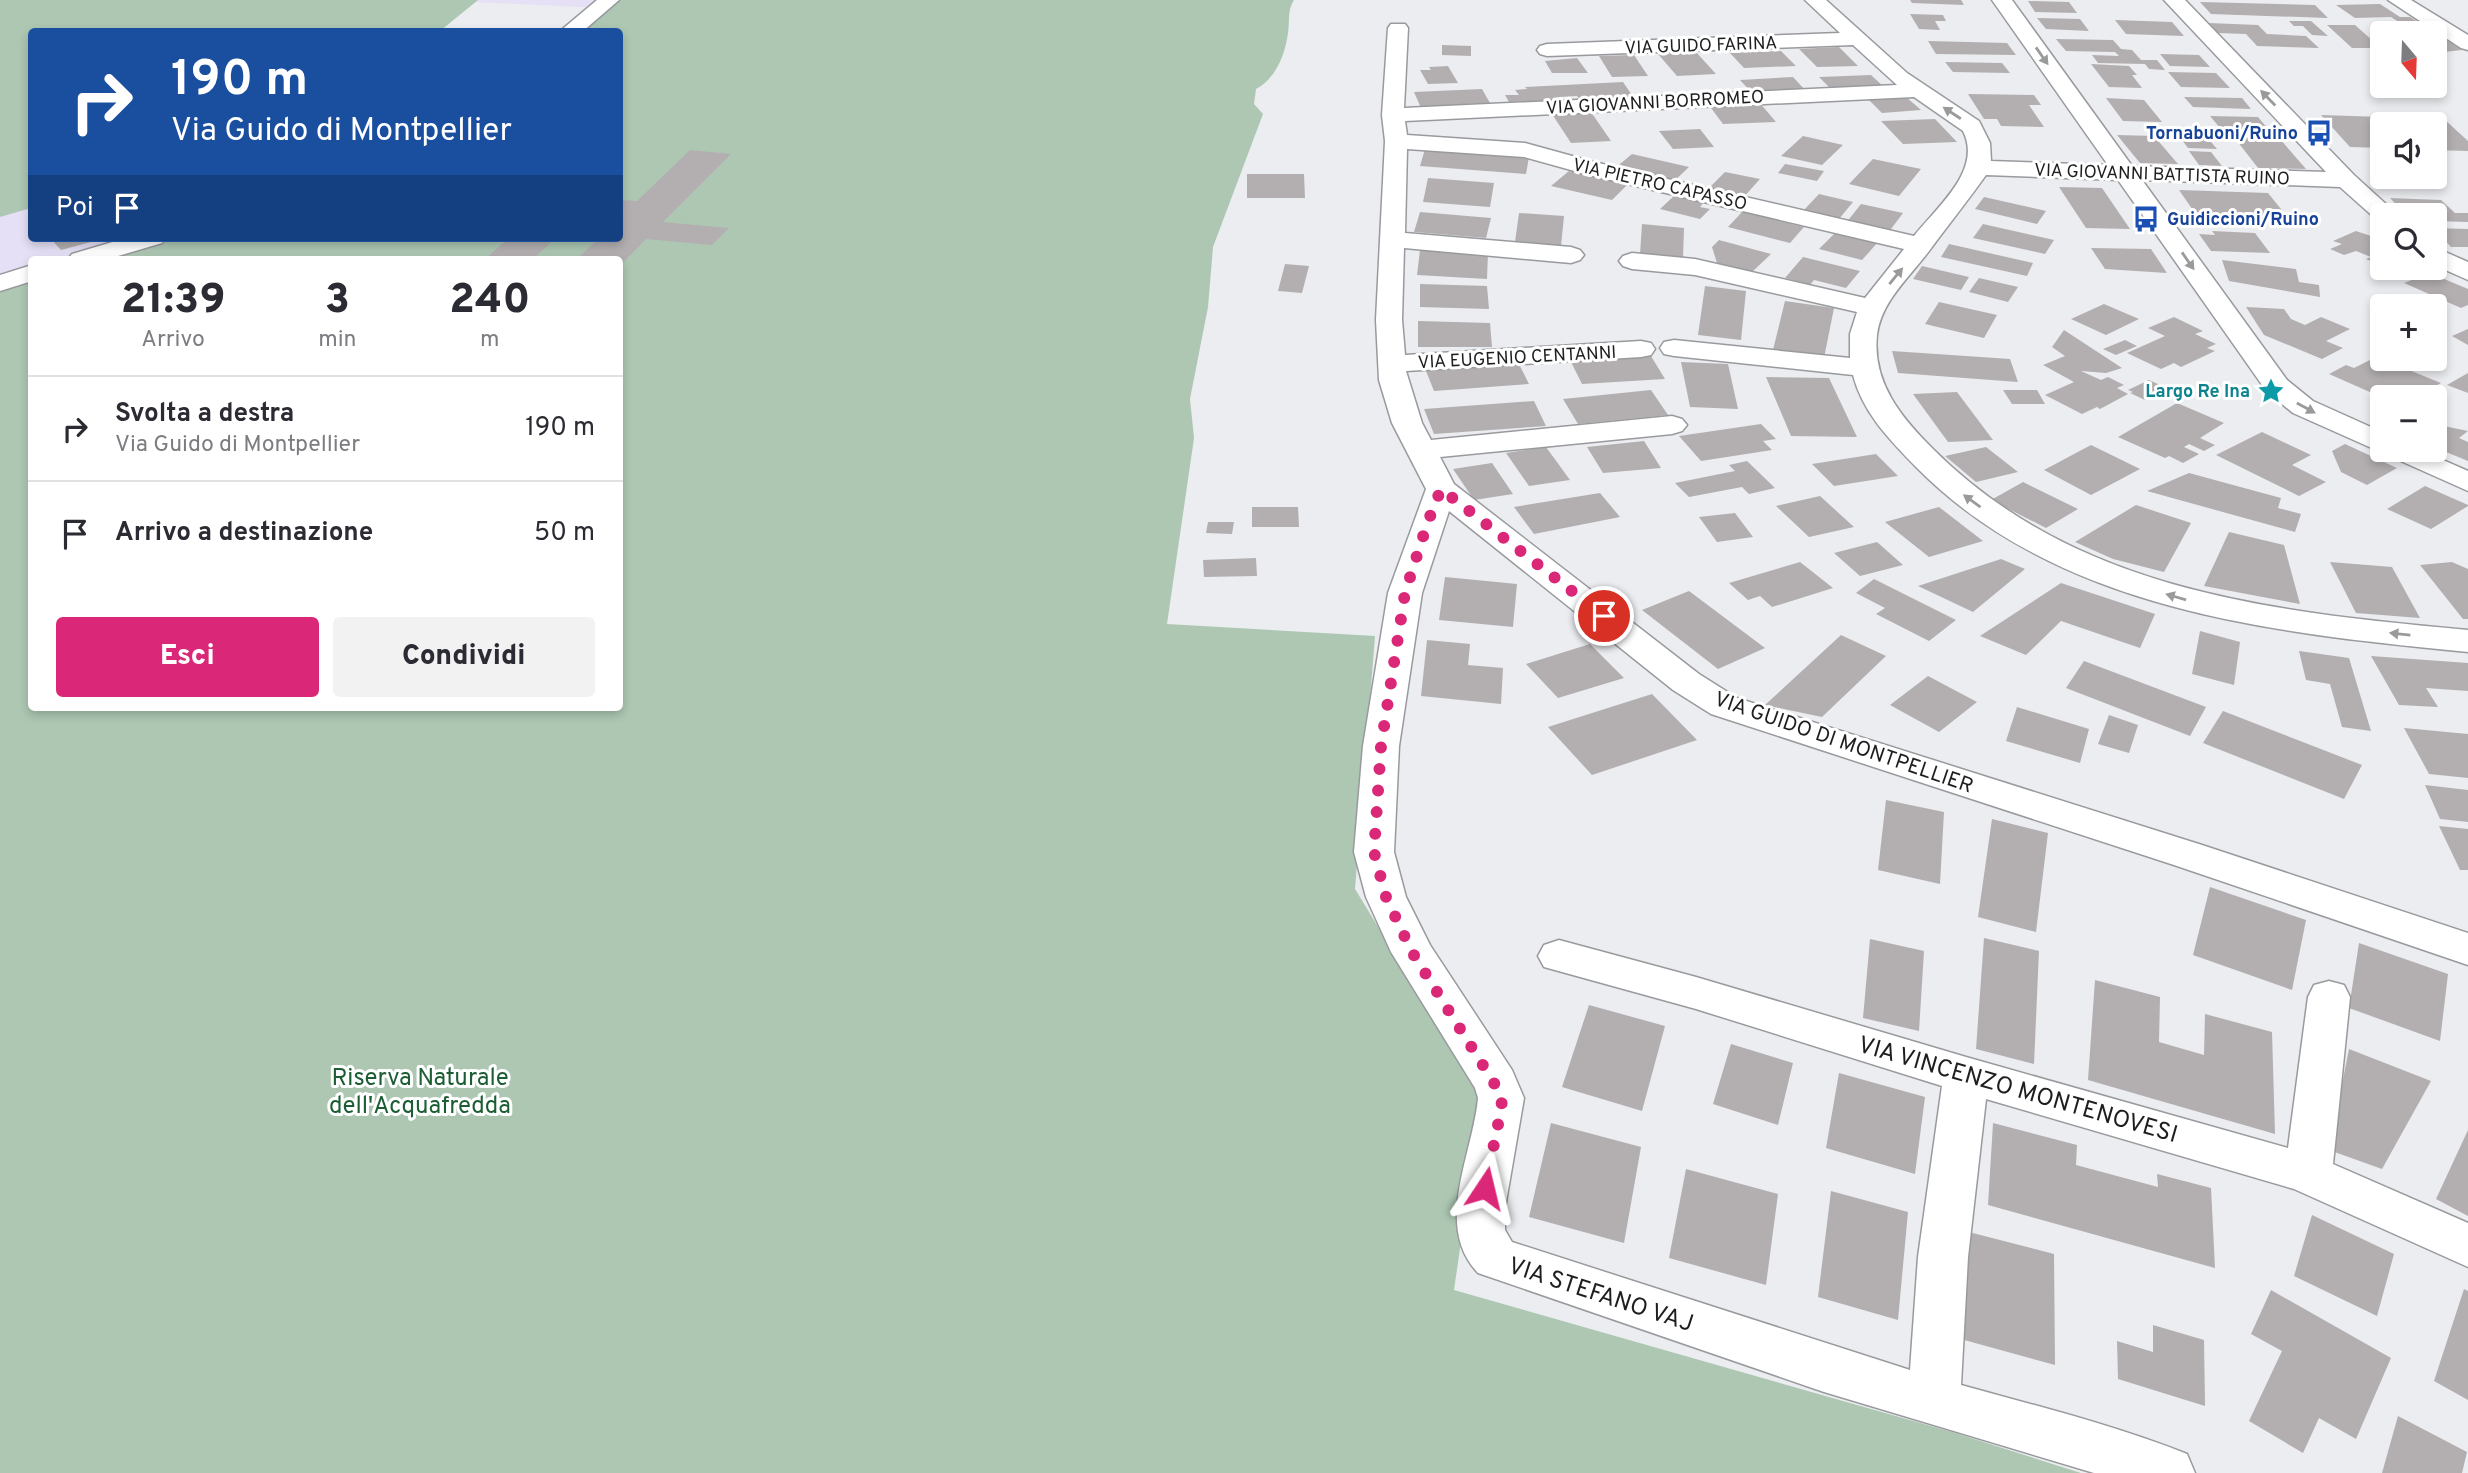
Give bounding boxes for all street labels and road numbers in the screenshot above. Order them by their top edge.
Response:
street label: VIA GUIDO FARINA [1624,32,1778,61]
street label: VIA GIOVANNI BORROMEO [1545,86,1765,121]
street label: VIA PIETRO CAPASSO [1570,154,1749,217]
street label: VIA GIOVANNI BATTISTA RUINO [2034,160,2290,191]
street label: VIA EUGENIO CENTANNI [1417,342,1617,375]
street label: VIA GUIDO DI MONTPELLIER [1710,686,1977,801]
street label: VIA VINCENZO MONTENOVESI [1854,1031,2181,1151]
street label: VIA STEFANO VAJ [1504,1252,1697,1340]

